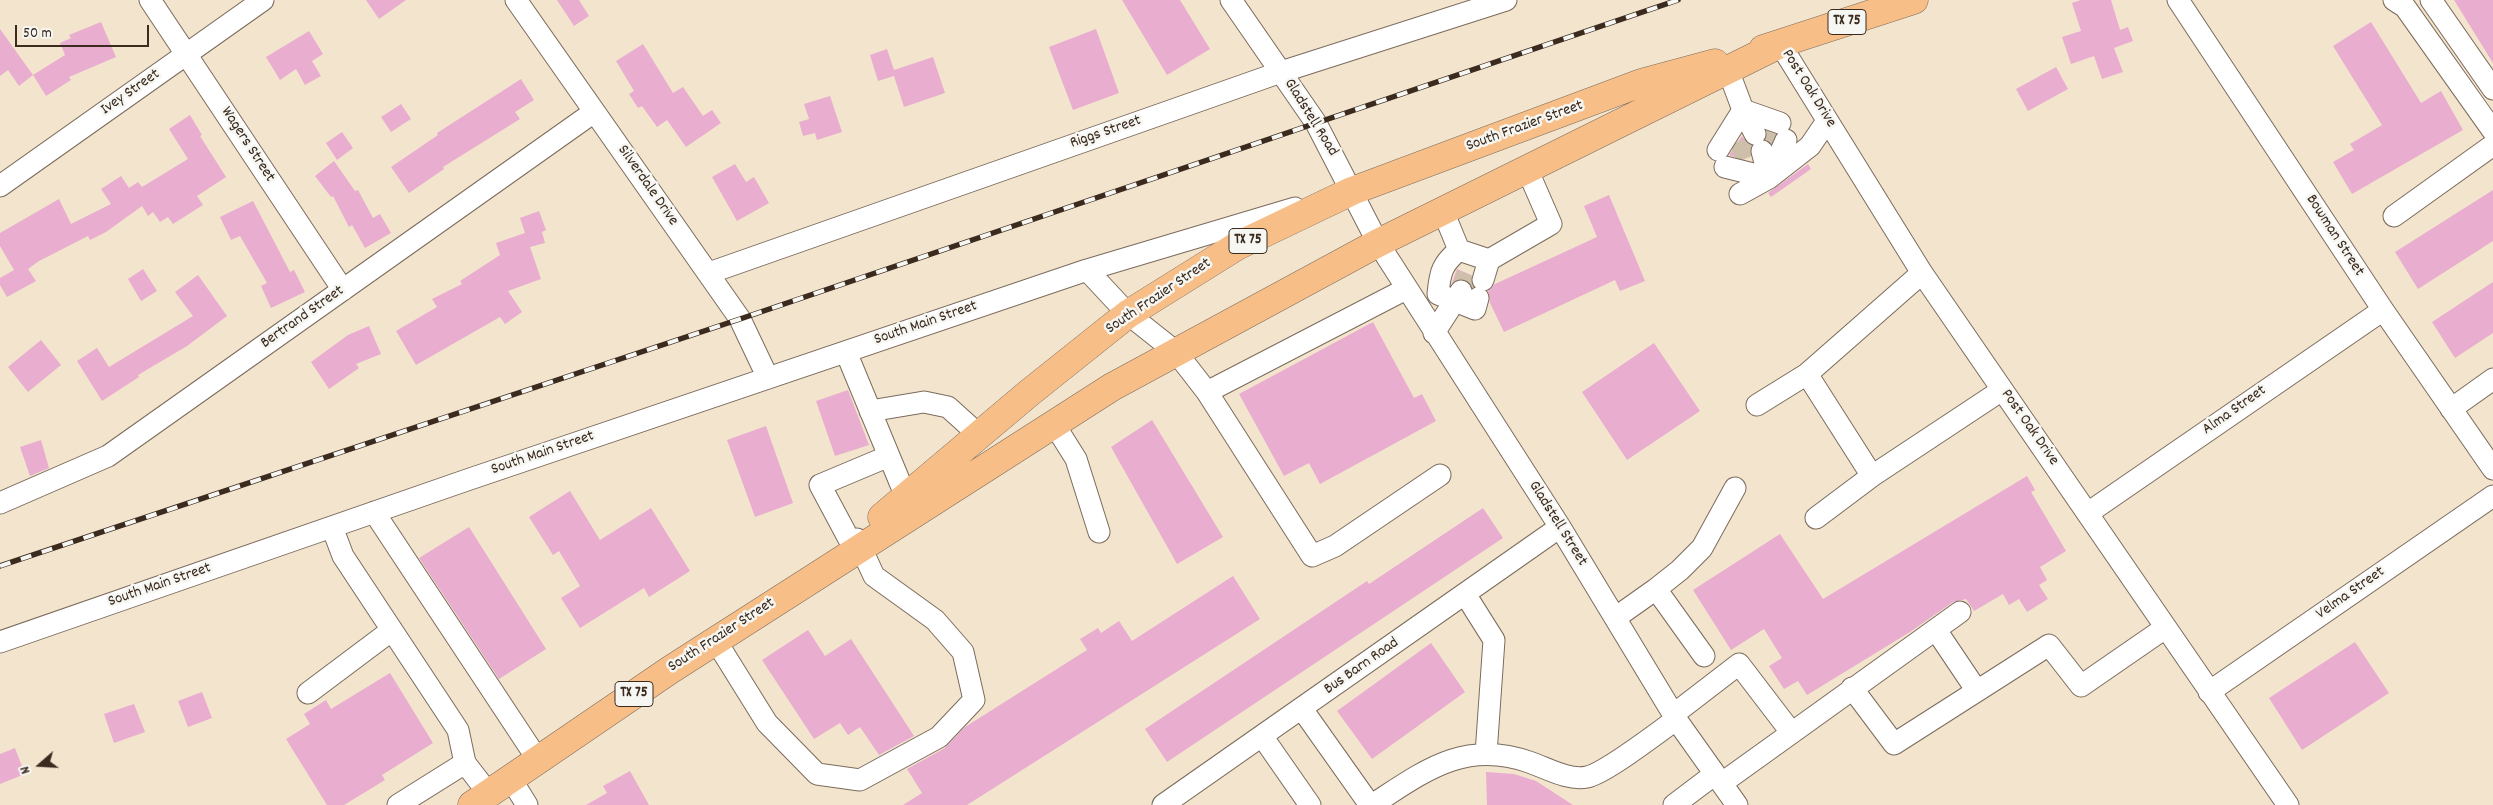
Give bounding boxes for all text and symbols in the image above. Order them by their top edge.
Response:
road number: TX 75 [1828,10,1866,34]
scale bar [18,15,151,47]
text: 50 m [23,23,52,45]
street label: Post Oak Drive [1776,46,1840,132]
street label: Ivey Street [98,66,164,120]
street label: Gladstell Road [1279,76,1341,160]
street label: South Frazier Street [1464,97,1586,157]
street label: Wagers Street [216,104,278,186]
street label: Riggs Street [1068,112,1144,154]
street label: Silverdale Drive [612,142,682,230]
street label: Bowman Street [2301,192,2367,280]
road number: TX 75 [1229,228,1267,254]
street label: South Frazier Street [1103,255,1215,339]
street label: Bertrand Street [258,282,348,354]
street label: South Main Street [872,297,980,351]
street label: Alma Street [2199,382,2271,440]
street label: Post Oak Drive [1996,386,2062,470]
street label: South Main Street [489,427,597,481]
street label: Gladstell Street [1523,478,1591,570]
street label: South Main Street [106,559,214,613]
street label: Velma Street [2313,563,2389,625]
street label: South Frazier Street [665,594,779,678]
street label: Bus Barn Road [1321,634,1403,700]
road number: TX 75 [615,682,653,706]
north arrow [15,740,65,790]
text: N [15,763,36,776]

